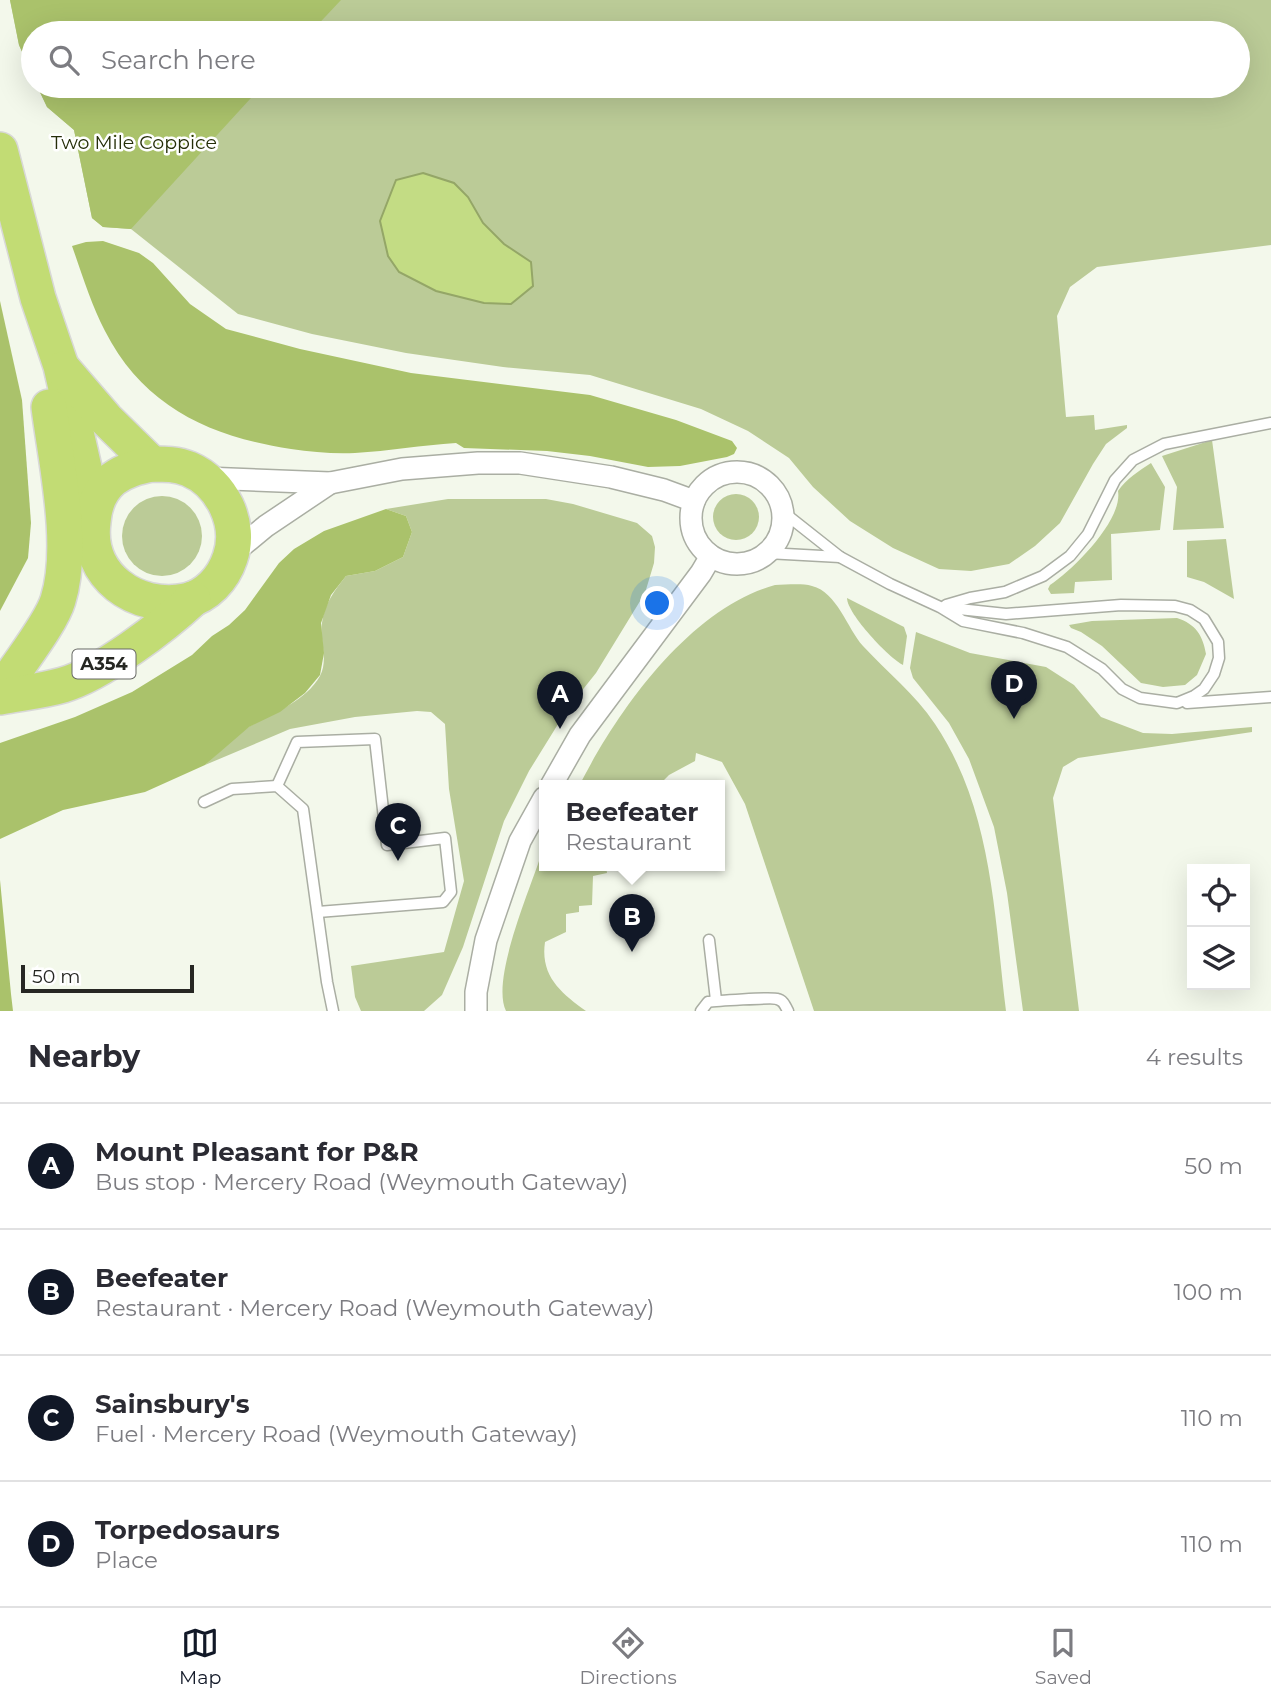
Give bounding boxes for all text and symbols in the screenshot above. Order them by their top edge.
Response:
search box [21,21,1250,98]
icon: search [45,41,83,79]
text: Search here [101,44,256,76]
park label: Two Mile Coppice [51,131,217,154]
your location [640,586,674,620]
road number: A354 [72,650,136,678]
pin: D [991,661,1037,719]
pin: A [537,671,583,729]
popup [539,780,725,871]
text: Beefeater [565,796,699,828]
pin: C [375,803,421,861]
text: Restaurant [565,828,692,856]
map controls [1187,864,1250,990]
button: locate [1187,864,1250,927]
pin: B [609,894,655,952]
button: layers [1187,927,1250,990]
scale bar [21,962,194,994]
text: 50 m [32,965,80,988]
text: Nearby [28,1038,140,1075]
text: 4 results [1146,1043,1243,1071]
text: Mount Pleasant for P&R [95,1136,419,1168]
text: A [42,1152,60,1180]
text: 50 m [1184,1152,1243,1180]
text: Bus stop · Mercery Road (Weymouth Gateway) [95,1168,628,1196]
text: Beefeater [95,1262,228,1294]
text: B [42,1278,60,1306]
text: 100 m [1174,1278,1243,1306]
text: Restaurant · Mercery Road (Weymouth Gateway) [95,1294,655,1322]
text: Sainsbury's [95,1388,250,1420]
text: C [43,1404,59,1432]
text: 110 m [1181,1404,1243,1432]
text: Fuel · Mercery Road (Weymouth Gateway) [95,1420,578,1448]
text: Torpedosaurs [95,1514,280,1546]
text: D [42,1530,61,1558]
text: 110 m [1181,1530,1243,1558]
text: Place [95,1546,158,1574]
tab: Map [179,1624,221,1689]
tab: Directions [579,1624,677,1689]
tab: Saved [1035,1624,1092,1689]

